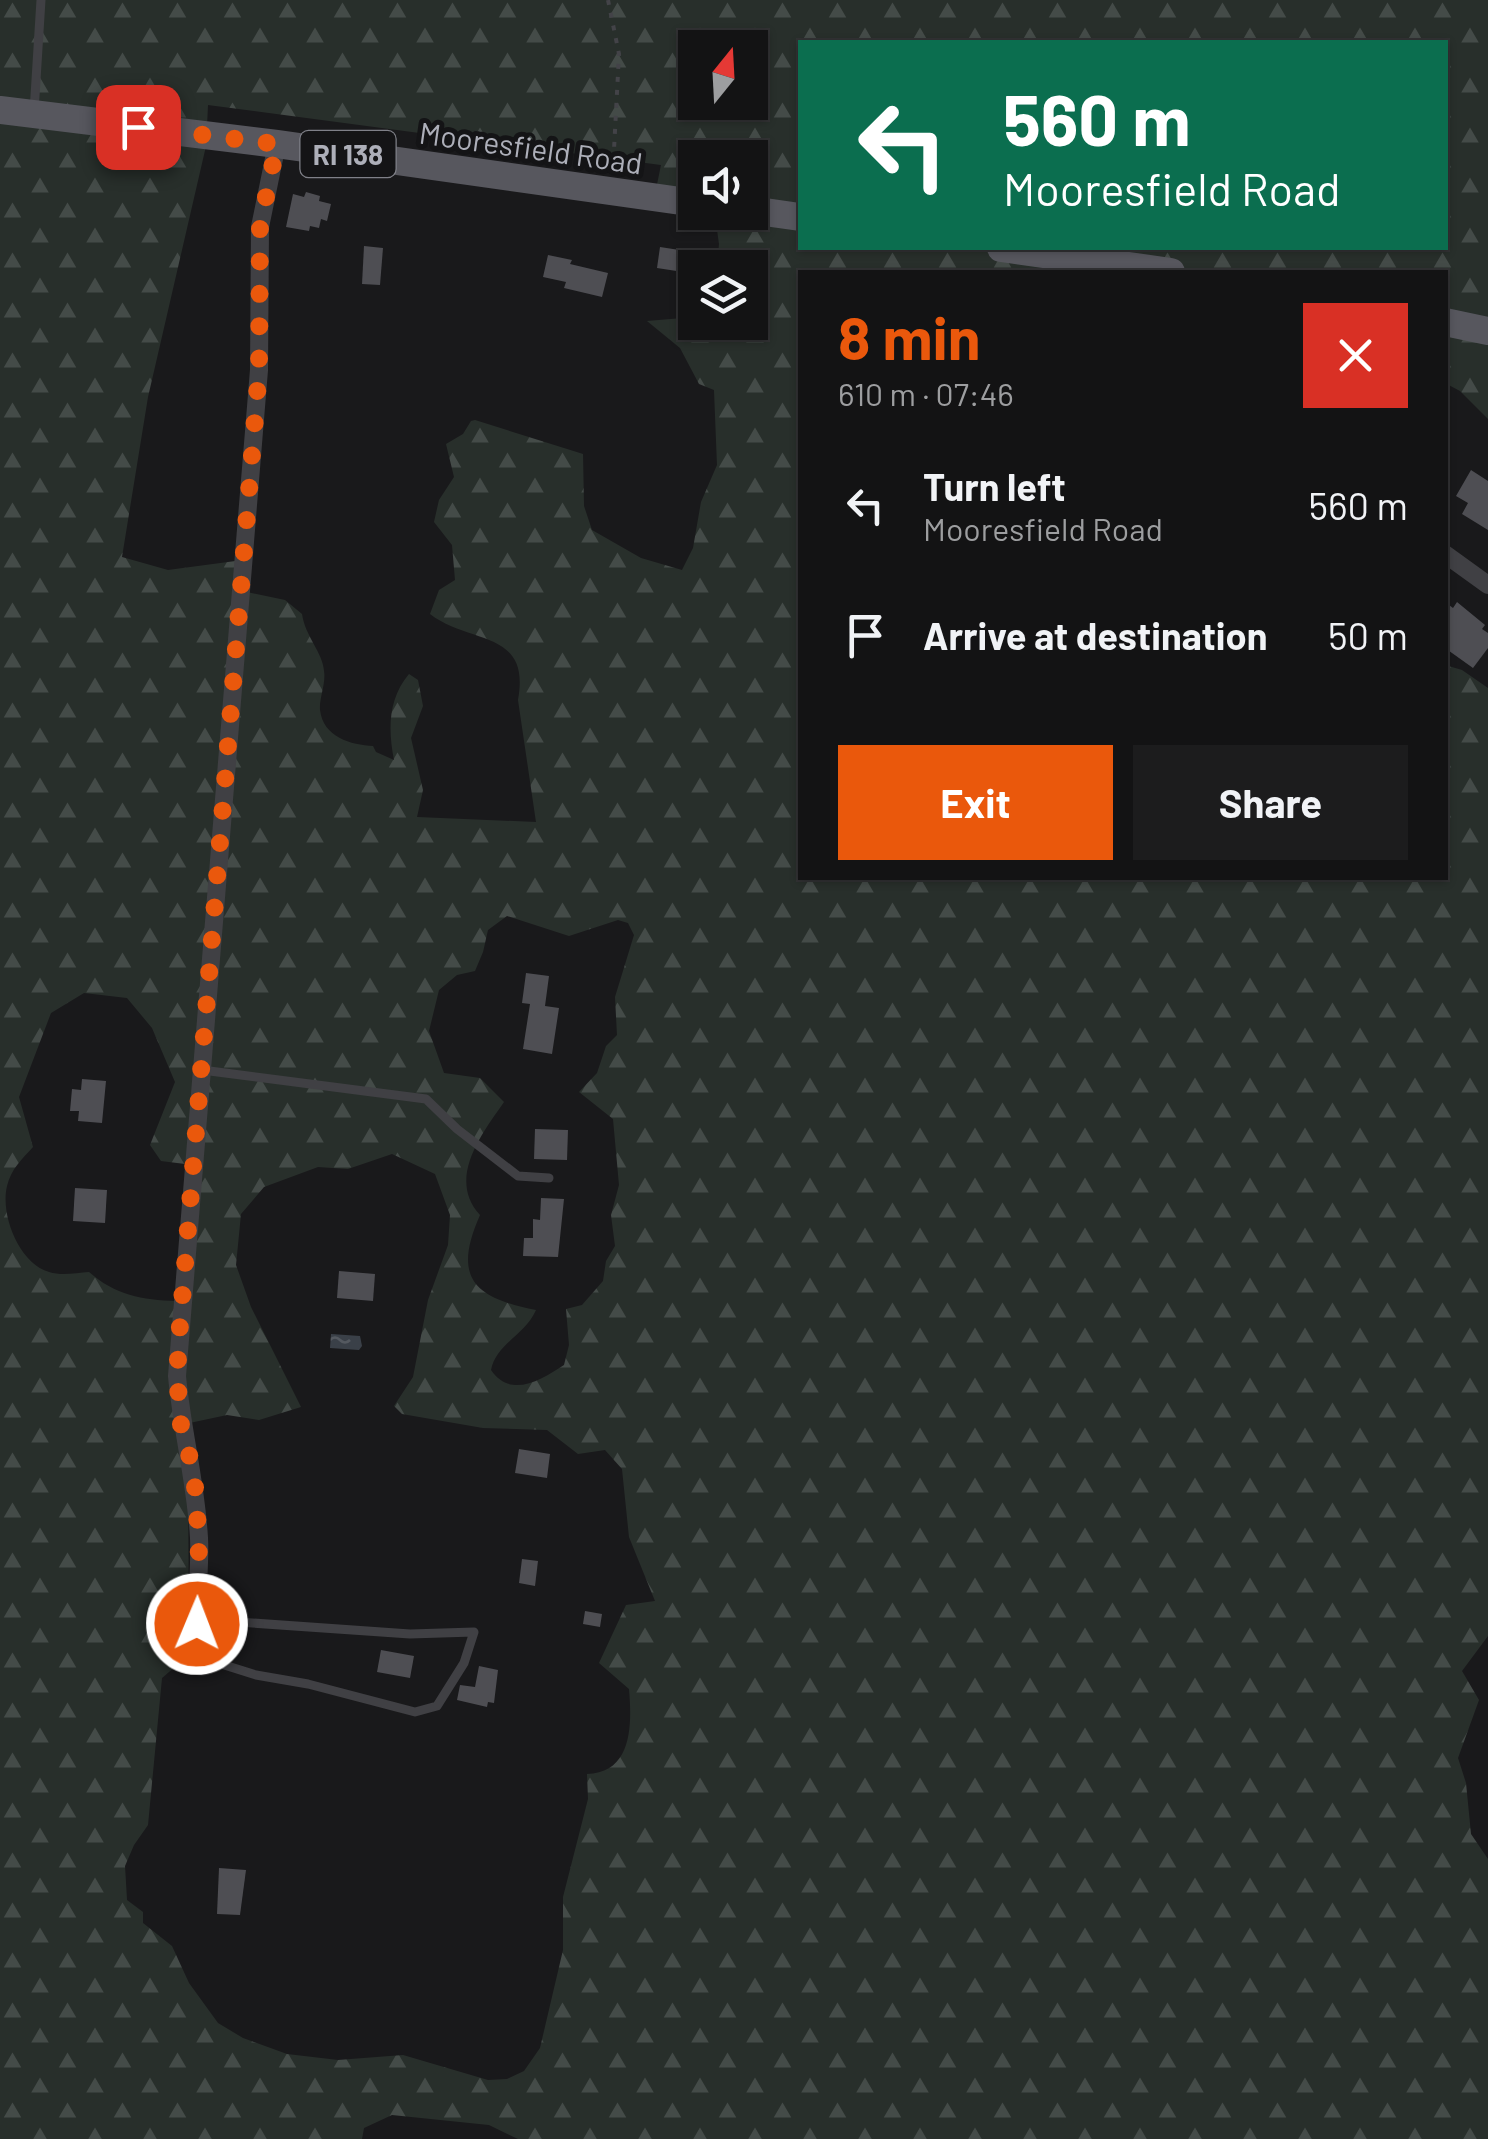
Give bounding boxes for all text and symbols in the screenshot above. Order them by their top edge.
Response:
north arrow [678,30,768,120]
map controls [678,30,768,340]
text: 560 m [1003,76,1191,160]
icon: left [838,80,968,210]
pin [96,85,181,170]
icon: arrive [111,100,166,155]
street label: Mooresfield Road [417,114,645,180]
road number: RI 138 [300,131,396,177]
button: sound [678,140,768,230]
text: Mooresfield Road [1003,161,1341,215]
button: layers [678,250,768,340]
text: 8 min [838,300,981,372]
button: close [1303,303,1408,408]
text: 610 m · 07:46 [838,374,1014,412]
text: Turn left [923,463,1066,509]
icon: left [838,478,893,533]
text: 560 m [1308,482,1408,528]
text: Mooresfield Road [923,509,1163,547]
icon: arrive [838,608,893,663]
text: Arrive at destination [923,612,1268,658]
text: 50 m [1328,612,1408,658]
button: Exit [838,745,1113,860]
button: Share [1133,745,1408,860]
position arrow [145,1572,249,1676]

